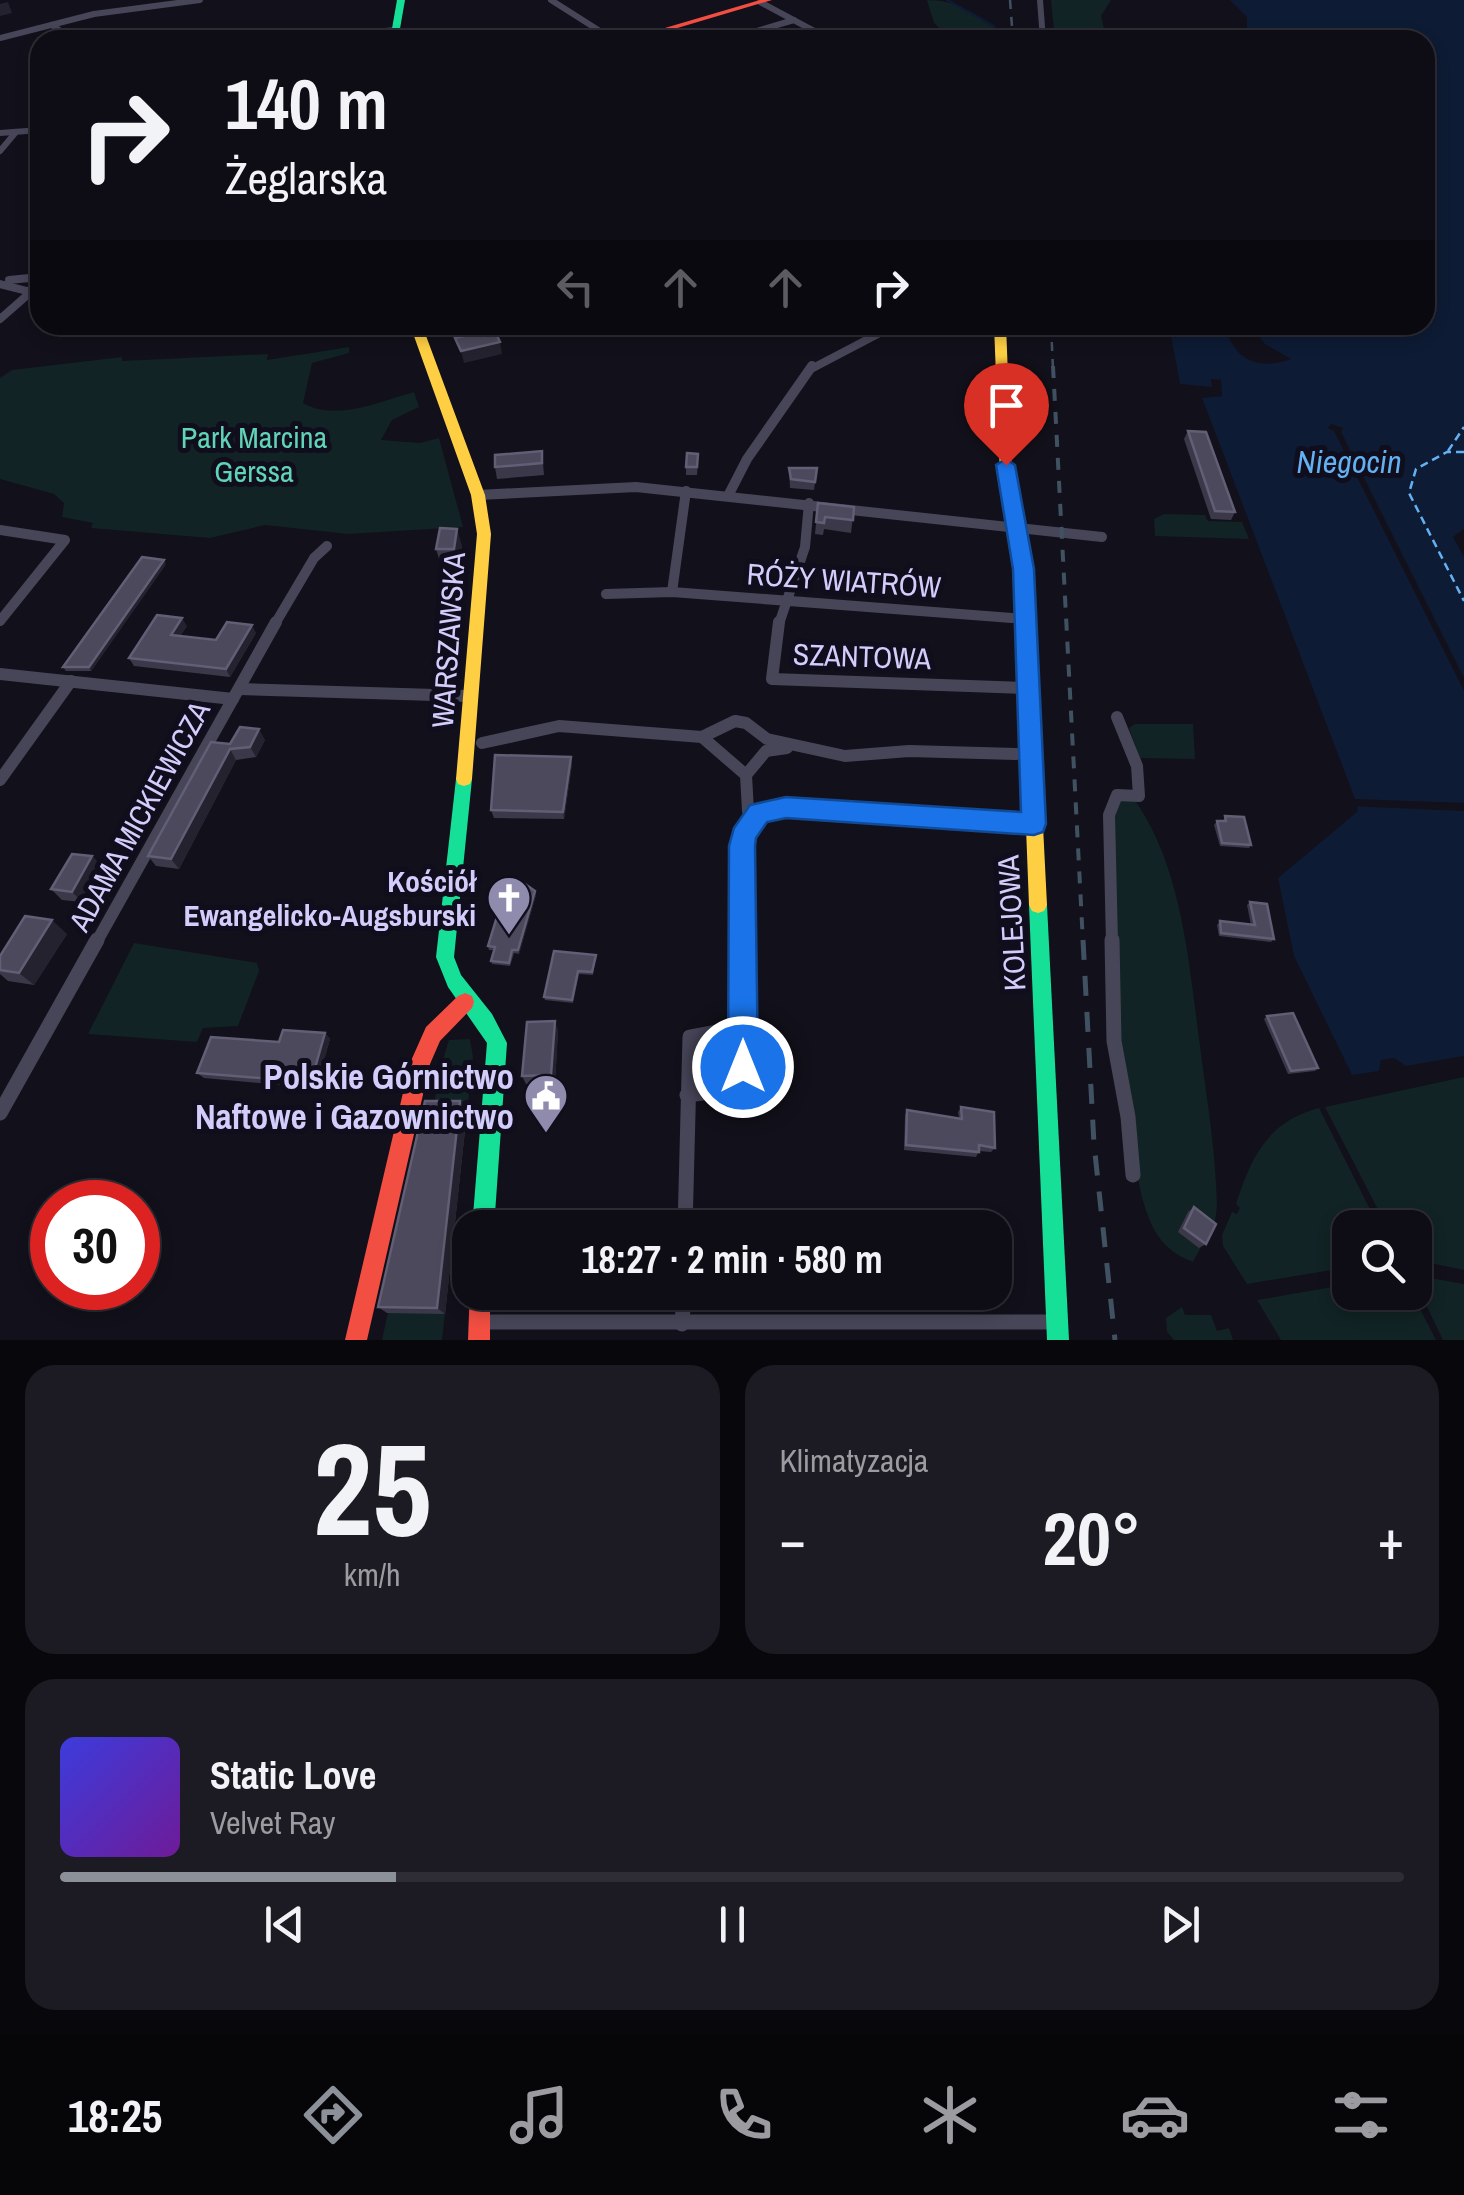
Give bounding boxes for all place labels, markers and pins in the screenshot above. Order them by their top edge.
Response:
pin [964,363,1049,466]
place label: Kościół Ewangelicko-Augsburski [183,861,477,935]
church icon: Kościół Ewangelicko-Augsburski [486,875,532,936]
place label: Polskie Górnictwo Naftowe i Gazownictwo [195,1053,514,1140]
public building icon: Polskie Górnictwo Naftowe i Gazownictwo [523,1073,569,1134]

